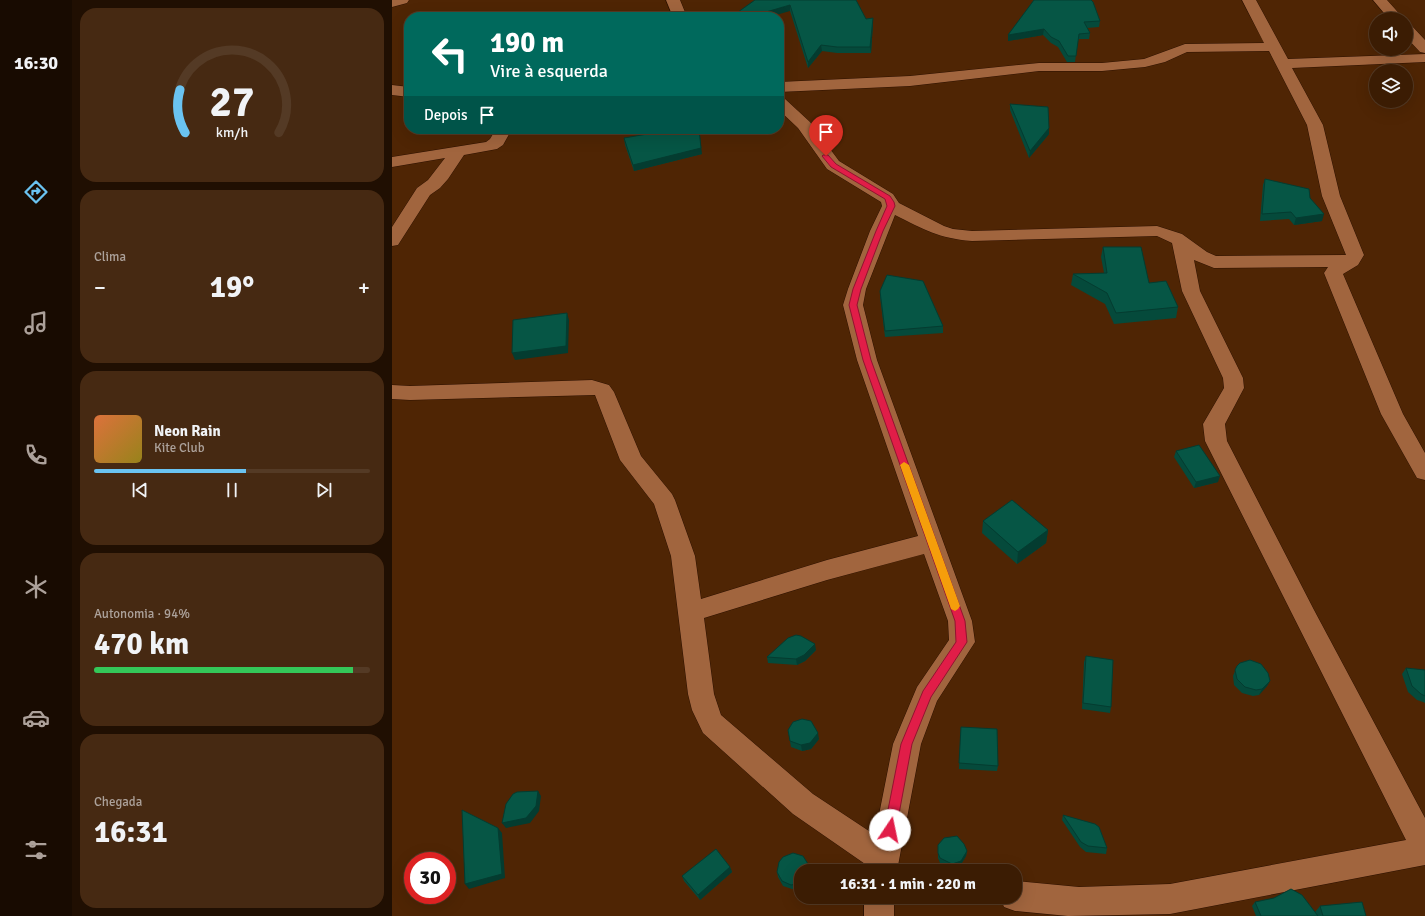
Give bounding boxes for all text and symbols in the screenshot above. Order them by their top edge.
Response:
map controls [1369,12,1413,108]
button: sound [1369,12,1413,56]
text: 190 m [490,26,564,60]
icon: left [424,28,476,80]
text: 16:30 [14,52,58,74]
text: Vire à esquerda [490,60,608,82]
button: layers [1369,64,1413,108]
text: 27 [210,77,254,128]
icon: arrive [476,104,498,126]
text: Depois [424,106,468,124]
pin [809,115,843,156]
icon: arrive [815,121,837,143]
text: km/h [216,123,248,140]
icon: directions [22,178,50,206]
text: Clima [94,249,126,265]
text: 19° [210,269,254,306]
text: − [94,274,106,301]
text: + [358,274,370,301]
icon: music [22,309,50,337]
text: Neon Rain [154,422,221,440]
text: Kite Club [154,440,205,456]
icon: phone [22,441,50,469]
icon: previous [129,479,151,501]
icon: pause [221,479,243,501]
icon: next [313,479,335,501]
icon: climate [22,573,50,601]
text: Autonomia · 94% [94,606,190,622]
text: 470 km [94,626,189,663]
icon: car [22,704,50,732]
text: Chegada [94,794,142,810]
position arrow [869,809,911,851]
text: 16:31 [94,814,168,851]
icon: filters [22,836,50,864]
speed limit sign: 30 [404,852,456,904]
text: 16:31 · 1 min · 220 m [840,875,976,893]

